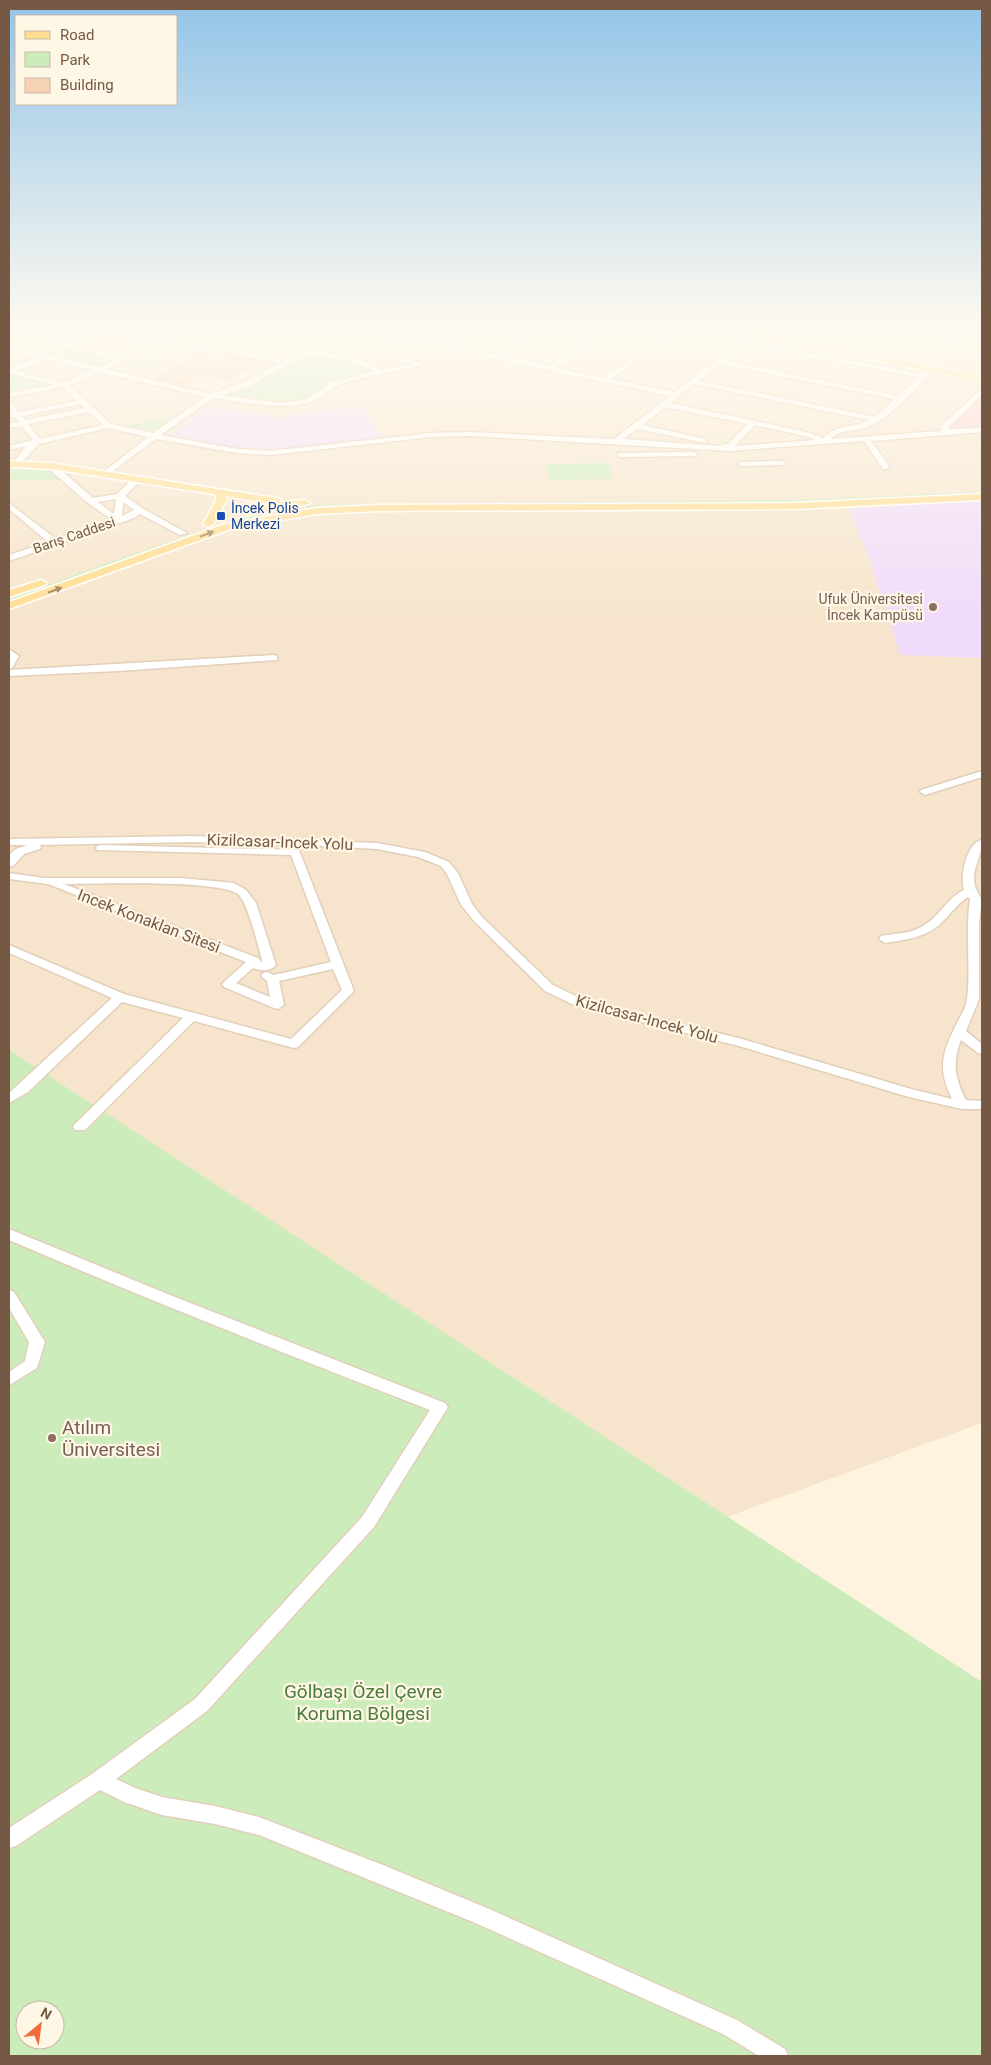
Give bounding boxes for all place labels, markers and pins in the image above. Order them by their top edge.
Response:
place label: İncek Polis Merkezi [231,500,299,532]
marker: İncek Polis Merkezi [215,510,227,522]
place label: Ufuk Üniversitesi İncek Kampüsü [818,591,923,623]
marker: Ufuk Üniversitesi İncek Kampüsü [927,601,939,613]
place label: Atılım Üniversitesi [62,1416,160,1461]
marker: Atılım Üniversitesi [46,1432,58,1444]

